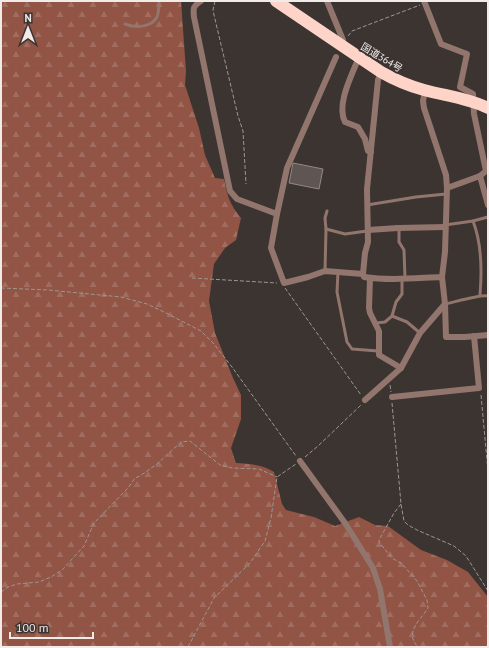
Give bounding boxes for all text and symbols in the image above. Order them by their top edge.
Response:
north arrow [8,8,48,48]
text: N [24,11,32,25]
street label: 国道364号 [359,40,405,75]
scale bar [10,614,93,640]
text: 100 m [16,620,49,635]

